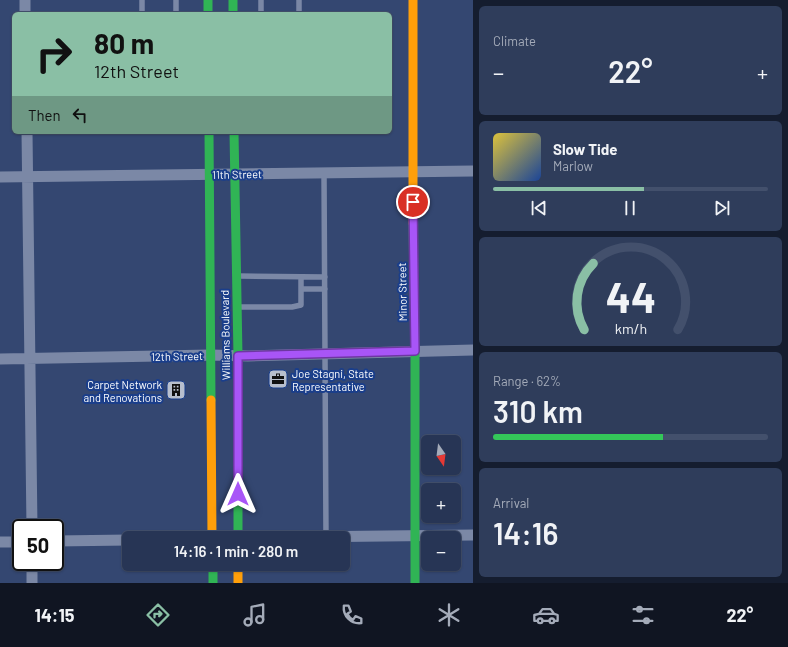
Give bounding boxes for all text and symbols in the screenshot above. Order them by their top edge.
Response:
text: 80 m [94,26,154,60]
icon: right [28,28,80,80]
text: Climate [493,33,536,49]
text: 22° [608,53,653,89]
text: − [493,59,504,85]
text: + [757,59,768,85]
text: 12th Street [94,60,179,82]
icon: left [69,104,91,126]
text: Then [28,106,61,124]
text: Slow Tide [553,140,617,158]
text: Marlow [553,158,593,174]
street label: 11th Street [212,167,262,181]
pin [396,185,430,219]
icon: arrive [402,191,424,213]
icon: previous [528,197,550,219]
icon: pause [619,197,641,219]
icon: next [711,197,733,219]
street label: Minor Street [395,263,409,321]
text: 44 [605,270,656,320]
street label: Williams Boulevard [218,290,232,380]
text: km/h [614,319,647,336]
street label: 12th Street [151,349,203,363]
place label: Joe Stagni, State Representative [292,367,374,393]
office icon: Joe Stagni, State Representative [267,368,289,390]
text: Range · 62% [493,373,561,389]
place label: Carpet Network and Renovations [83,378,162,404]
building icon: Carpet Network and Renovations [165,379,187,401]
text: 310 km [493,393,583,429]
north arrow [421,435,461,475]
map controls [421,435,461,571]
position arrow [217,473,259,515]
button: + [421,483,461,523]
text: Arrival [493,495,529,511]
text: 14:16 [493,515,558,551]
speed limit sign: 50 [12,519,64,571]
button: − [421,531,461,571]
text: 14:16 · 1 min · 280 m [174,542,298,560]
icon: directions [144,601,172,629]
icon: music [241,601,269,629]
icon: phone [338,601,366,629]
icon: climate [435,601,463,629]
icon: car [532,601,560,629]
icon: filters [629,601,657,629]
text: 14:15 [35,604,74,626]
text: 22° [726,604,753,626]

